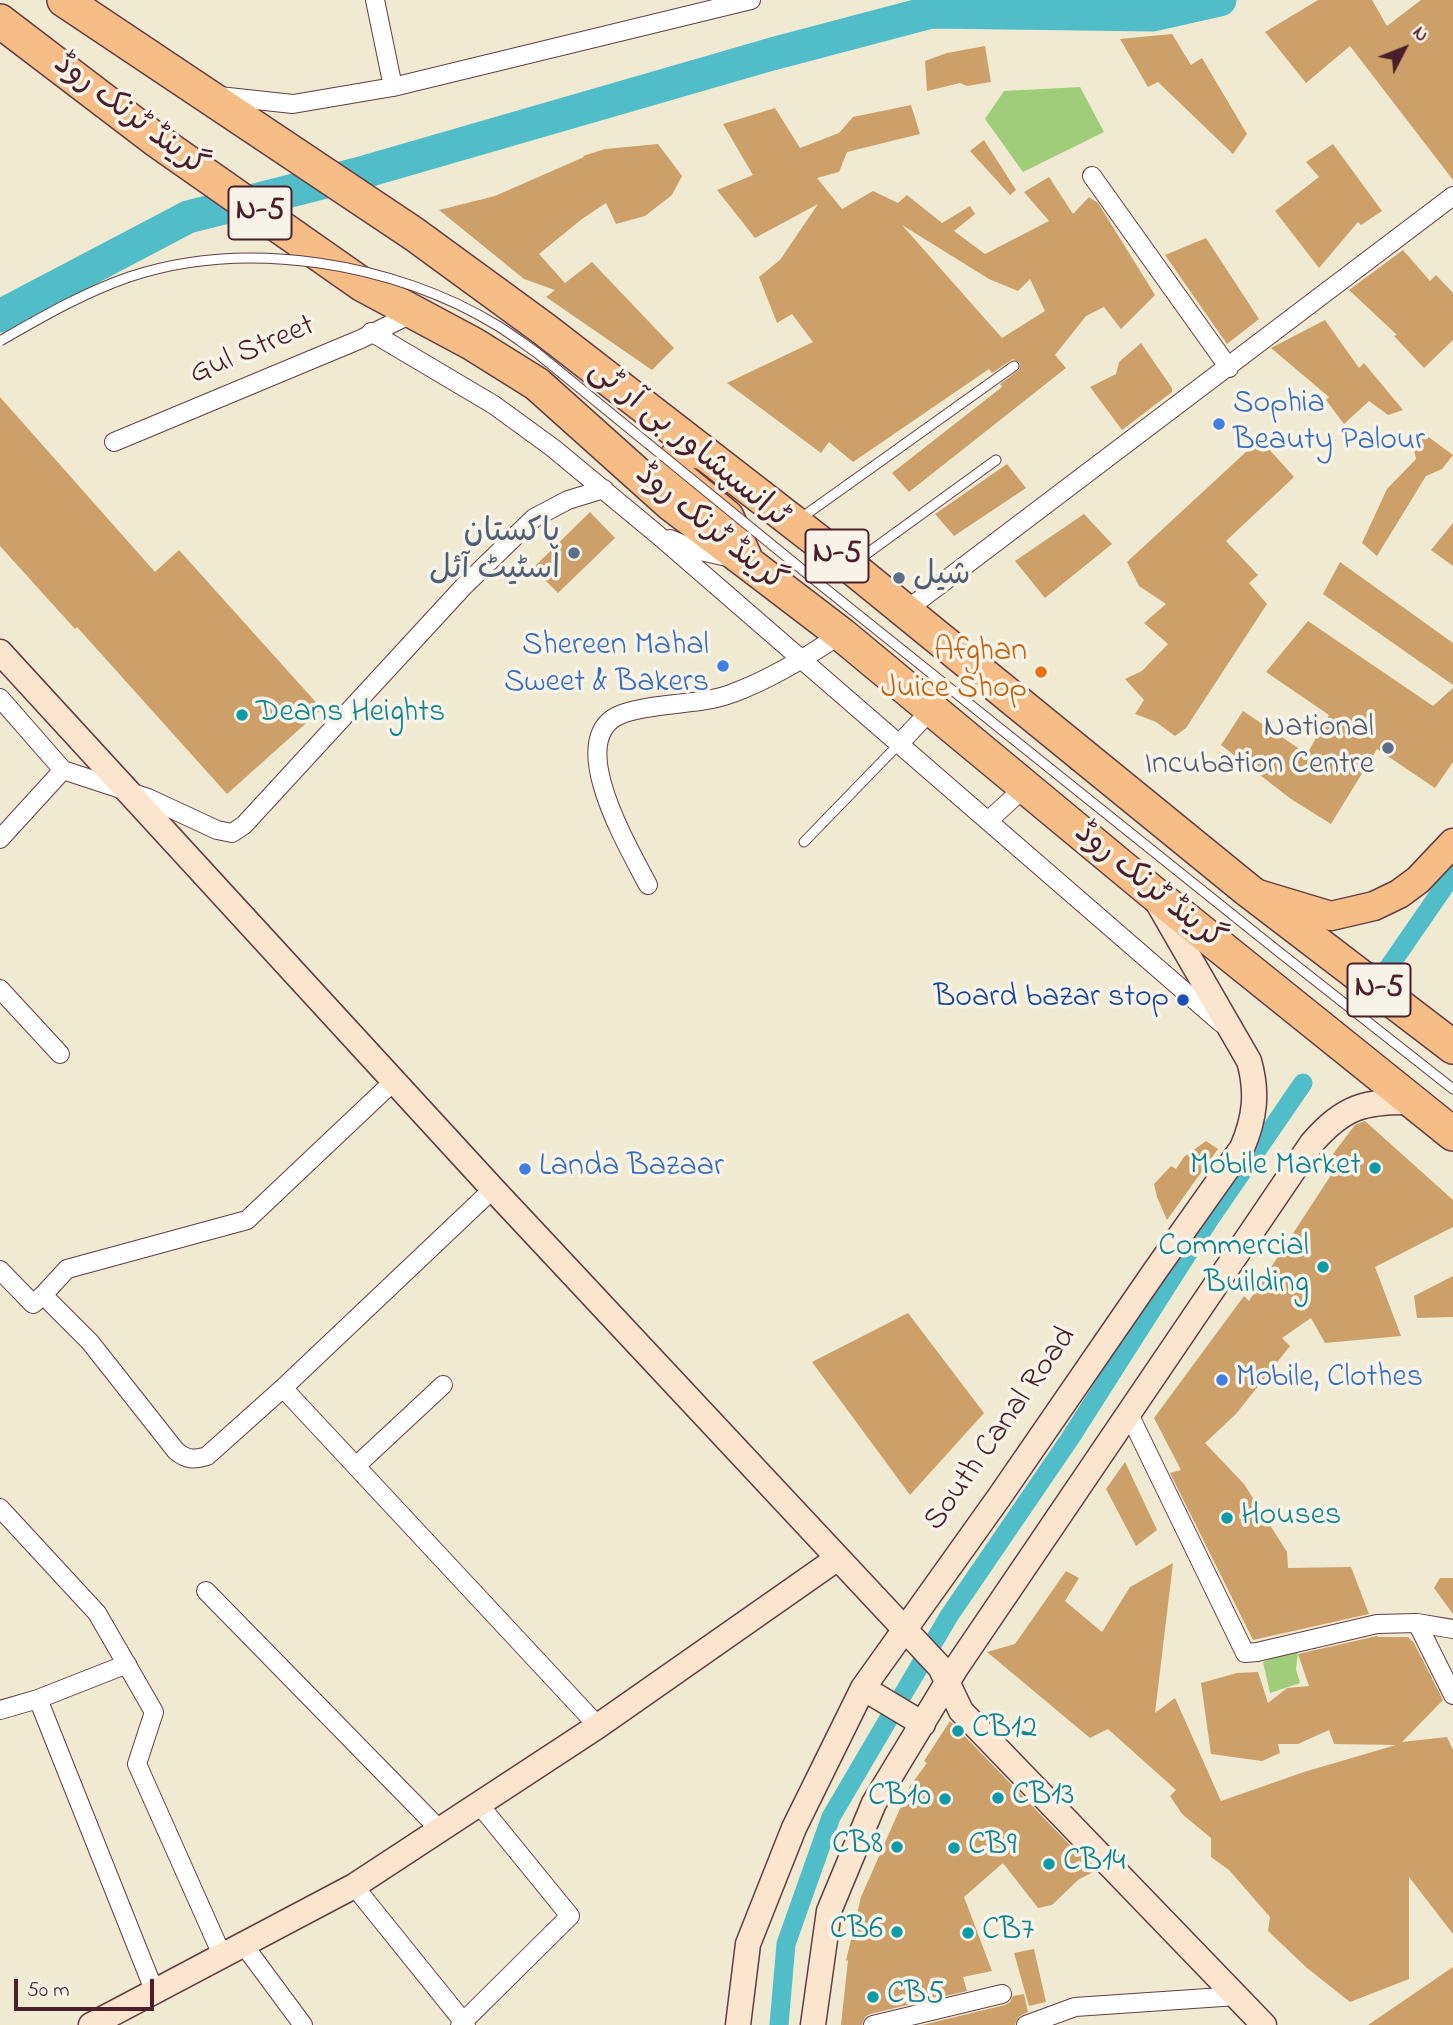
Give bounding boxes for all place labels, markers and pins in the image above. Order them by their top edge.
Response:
place label: Sophia Beauty Palour [1233,387,1425,462]
marker: Sophia Beauty Palour [1211,416,1227,432]
place label: پاکستان اسٹیٹ آئل [429,516,560,591]
marker: پاکستان اسٹیٹ آئل [566,545,582,561]
place label: شیل [913,559,971,597]
marker: شیل [891,570,907,586]
place label: Shereen Mahal Sweet & Bakers [504,629,709,704]
place label: Afghan Juice Shop [881,635,1027,710]
marker: Shereen Mahal Sweet & Bakers [715,658,731,674]
marker: Afghan Juice Shop [1033,664,1049,680]
place label: Deans Heights [256,696,445,734]
marker: Deans Heights [234,707,250,723]
place label: National Incubation Centre [1144,711,1374,786]
marker: National Incubation Centre [1380,740,1396,756]
place label: Board bazar stop [934,981,1169,1019]
marker: Board bazar stop [1175,992,1191,1008]
place label: Mobile Market [1190,1149,1361,1187]
place label: Landa Bazaar [539,1150,724,1188]
marker: Mobile Market [1367,1160,1383,1176]
marker: Landa Bazaar [517,1161,533,1177]
place label: Commercial Building [1158,1230,1309,1305]
marker: Commercial Building [1315,1259,1331,1275]
place label: Mobile, Clothes [1236,1361,1423,1399]
marker: Mobile, Clothes [1214,1372,1230,1388]
place label: Houses [1241,1499,1341,1537]
marker: Houses [1219,1510,1235,1526]
place label: CB12 [972,1712,1037,1750]
marker: CB12 [950,1723,966,1739]
place label: CB13 [1012,1779,1074,1817]
place label: CB10 [868,1780,931,1818]
marker: CB13 [990,1790,1006,1806]
marker: CB10 [937,1791,953,1807]
place label: CB8 [832,1828,883,1866]
place label: CB9 [968,1829,1017,1867]
marker: CB8 [889,1839,905,1855]
marker: CB9 [946,1840,962,1856]
place label: CB14 [1063,1845,1125,1883]
marker: CB14 [1041,1856,1057,1872]
place label: CB6 [830,1913,883,1951]
place label: CB7 [982,1914,1034,1952]
marker: CB6 [889,1924,905,1940]
marker: CB7 [960,1925,976,1941]
place label: CB5 [887,1978,944,2016]
marker: CB5 [865,1989,881,2005]

